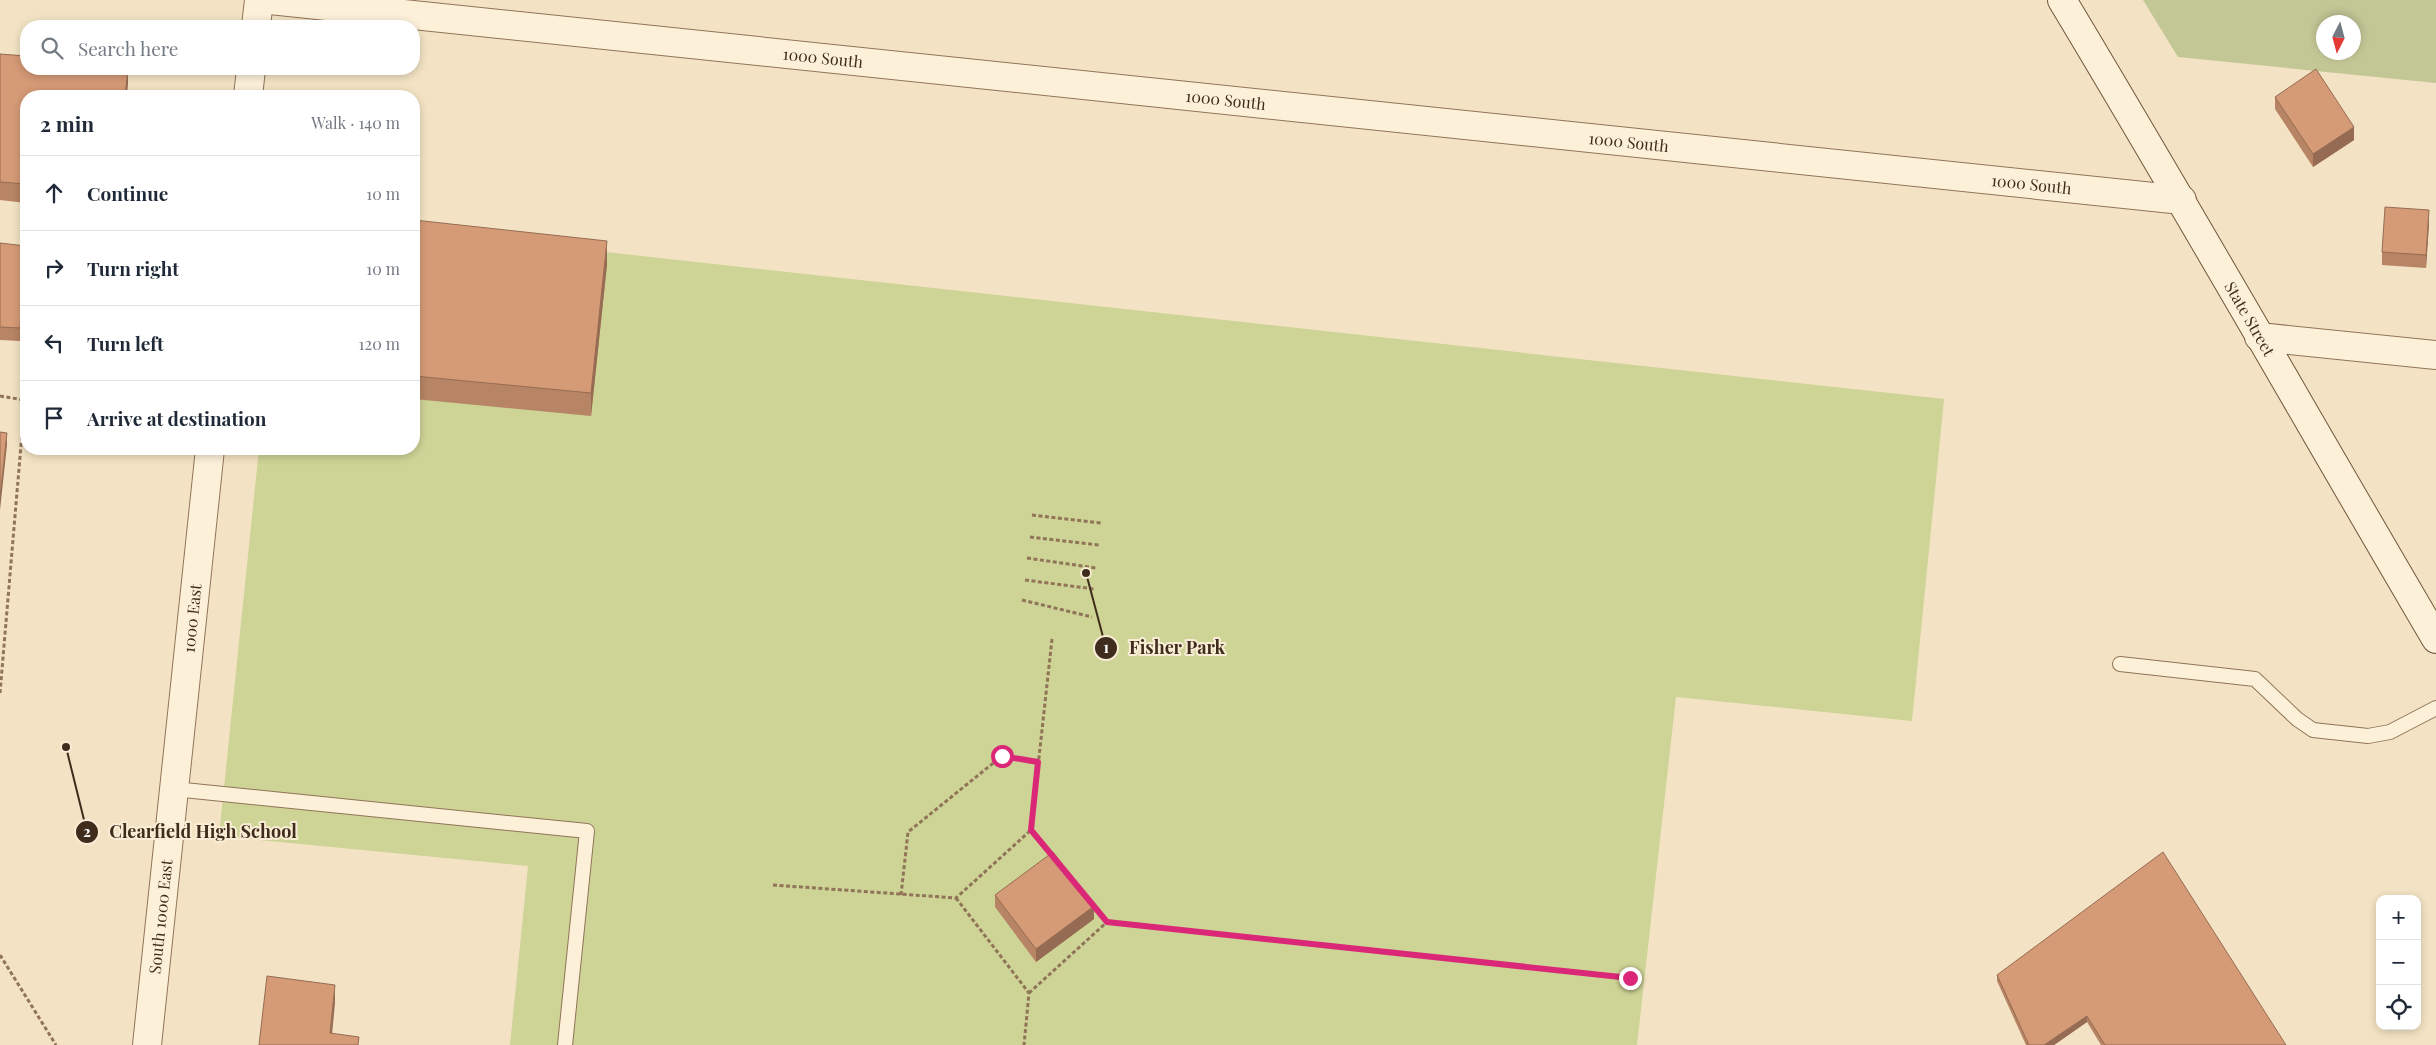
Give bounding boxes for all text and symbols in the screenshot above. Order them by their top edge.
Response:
north arrow [2316,15,2361,60]
search box [20,20,420,75]
icon: search [38,34,66,62]
text: Search here [78,35,178,61]
street label: 1000 South [782,43,865,72]
street label: 1000 South [1185,85,1268,114]
text: 2 min [40,109,94,137]
text: Walk · 140 m [311,112,400,133]
street label: 1000 South [1587,127,1670,156]
street label: 1000 South [1990,169,2073,198]
icon: ahead [40,179,68,207]
text: Continue [87,180,168,206]
text: 10 m [366,183,400,204]
icon: right [40,254,68,282]
text: Turn right [87,255,179,281]
text: 10 m [366,258,400,279]
street label: State Street [2220,277,2280,360]
icon: left [40,329,68,357]
text: Turn left [87,330,164,356]
text: 120 m [359,333,400,354]
icon: arrive [40,404,68,432]
text: Arrive at destination [87,405,267,431]
street label: 1000 East [178,582,206,654]
callout: Fisher Park [1094,631,1235,664]
text: Fisher Park [1129,635,1225,659]
text: 1 [1103,637,1109,657]
route start [991,745,1014,768]
callout: Clearfield High School [74,815,307,848]
text: Clearfield High School [109,819,297,843]
text: 2 [83,821,91,841]
street label: South 1000 East [144,858,177,975]
map controls [2376,895,2421,1030]
button: + [2376,895,2421,940]
button: − [2376,940,2421,985]
route end [1619,967,1642,990]
button: locate [2376,985,2421,1030]

